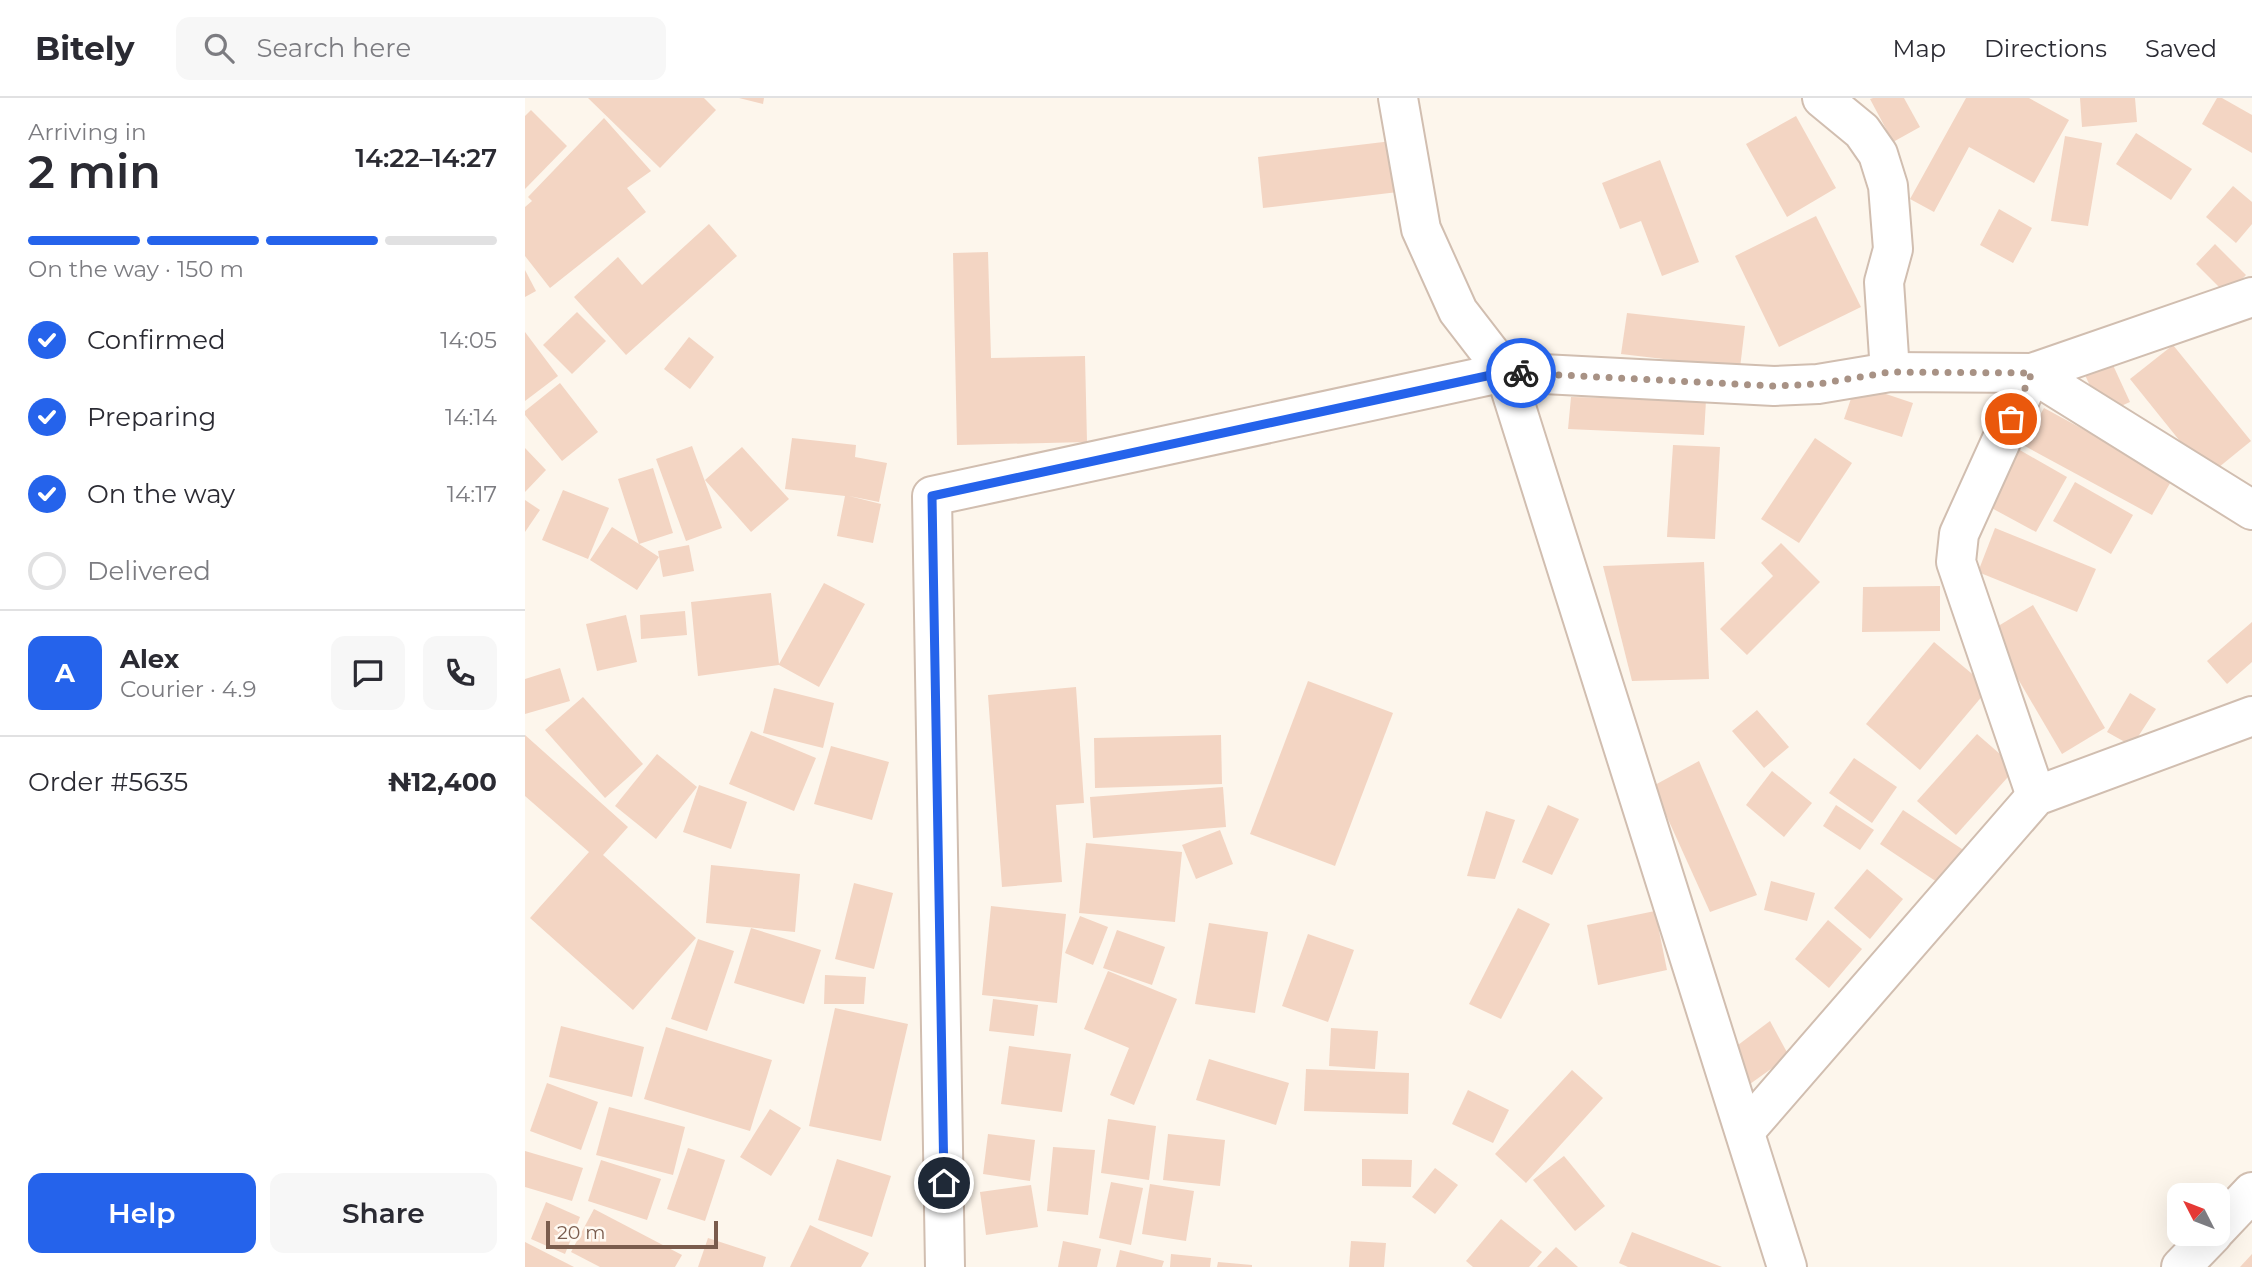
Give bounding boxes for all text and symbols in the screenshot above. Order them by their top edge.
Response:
search box [176,17,666,80]
text: Bitely [35,28,134,68]
icon: search [200,29,238,67]
text: Search here [256,32,411,64]
text: Map [1893,34,1946,63]
text: Directions [1984,34,2107,63]
text: Saved [2145,34,2217,63]
text: Arriving in [28,118,147,146]
text: 14:22–14:27 [355,142,497,174]
text: 2 min [28,143,161,200]
text: On the way · 150 m [28,255,244,283]
icon: check [28,321,66,359]
text: Confirmed [87,324,226,356]
text: 14:05 [440,326,497,354]
courier [1486,338,1556,408]
icon: bike [1502,354,1540,392]
pin [1981,389,2041,449]
icon: check [28,398,66,436]
icon: bag [1992,400,2030,438]
text: Preparing [87,401,216,433]
text: 14:14 [445,403,497,431]
icon: check [28,475,66,513]
text: On the way [87,478,235,510]
text: 14:17 [447,480,497,508]
text: Delivered [87,555,211,587]
button: chat [331,636,405,710]
button: phone [423,636,497,710]
text: Alex [120,643,179,675]
text: A [55,657,75,689]
text: Courier · 4.9 [120,675,256,703]
text: Order #5635 [28,766,188,798]
text: ₦12,400 [388,766,497,798]
pin [914,1153,974,1213]
icon: home [925,1164,963,1202]
button: Help [28,1173,256,1253]
button: Share [270,1173,497,1253]
north arrow [2167,1183,2229,1246]
map controls [2167,1183,2230,1246]
scale bar [546,1218,717,1250]
text: 20 m [557,1221,605,1244]

